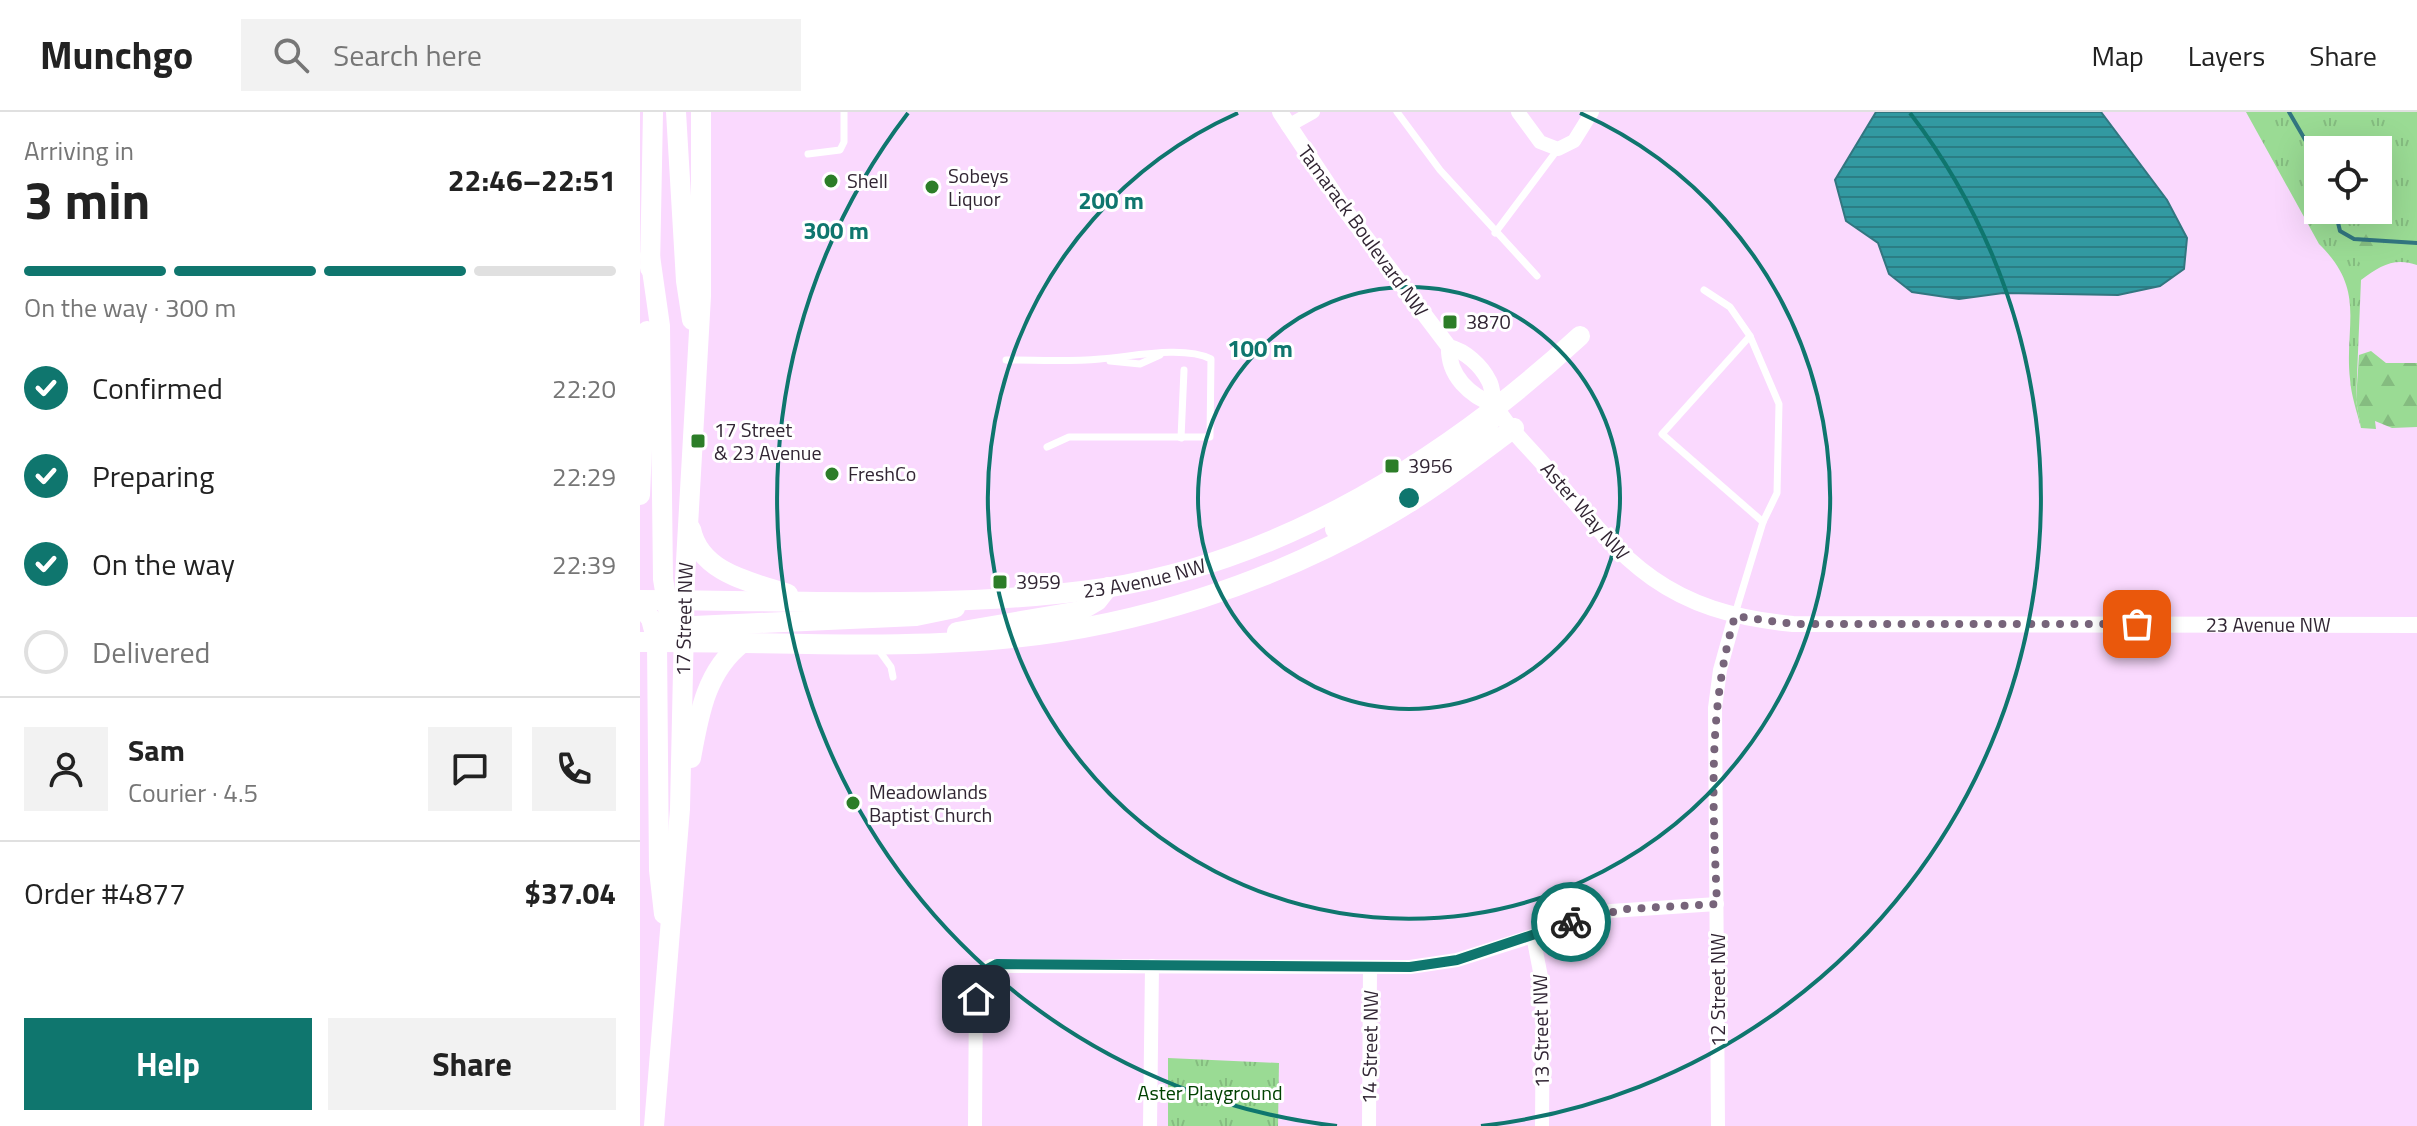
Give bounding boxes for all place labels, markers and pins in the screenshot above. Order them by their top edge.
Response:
place label: Sobeys Liquor [948,160,1009,214]
place label: Shell [847,165,888,196]
marker: Shell [822,172,840,190]
marker: Sobeys Liquor [923,178,941,196]
place label: 3870 [1466,306,1511,337]
marker: 3870 [1441,313,1459,331]
place label: 17 Street & 23 Avenue [714,414,822,468]
marker: 17 Street & 23 Avenue [689,432,707,450]
place label: 3956 [1408,450,1453,481]
marker: 3956 [1383,457,1401,475]
place label: FreshCo [848,458,916,489]
marker: FreshCo [823,465,841,483]
centre of rings [1395,484,1423,512]
place label: 3959 [1016,566,1061,597]
marker: 3959 [991,573,1009,591]
pin [2103,590,2171,658]
place label: Meadowlands Baptist Church [869,776,992,830]
marker: Meadowlands Baptist Church [844,794,862,812]
pin [942,965,1010,1033]

